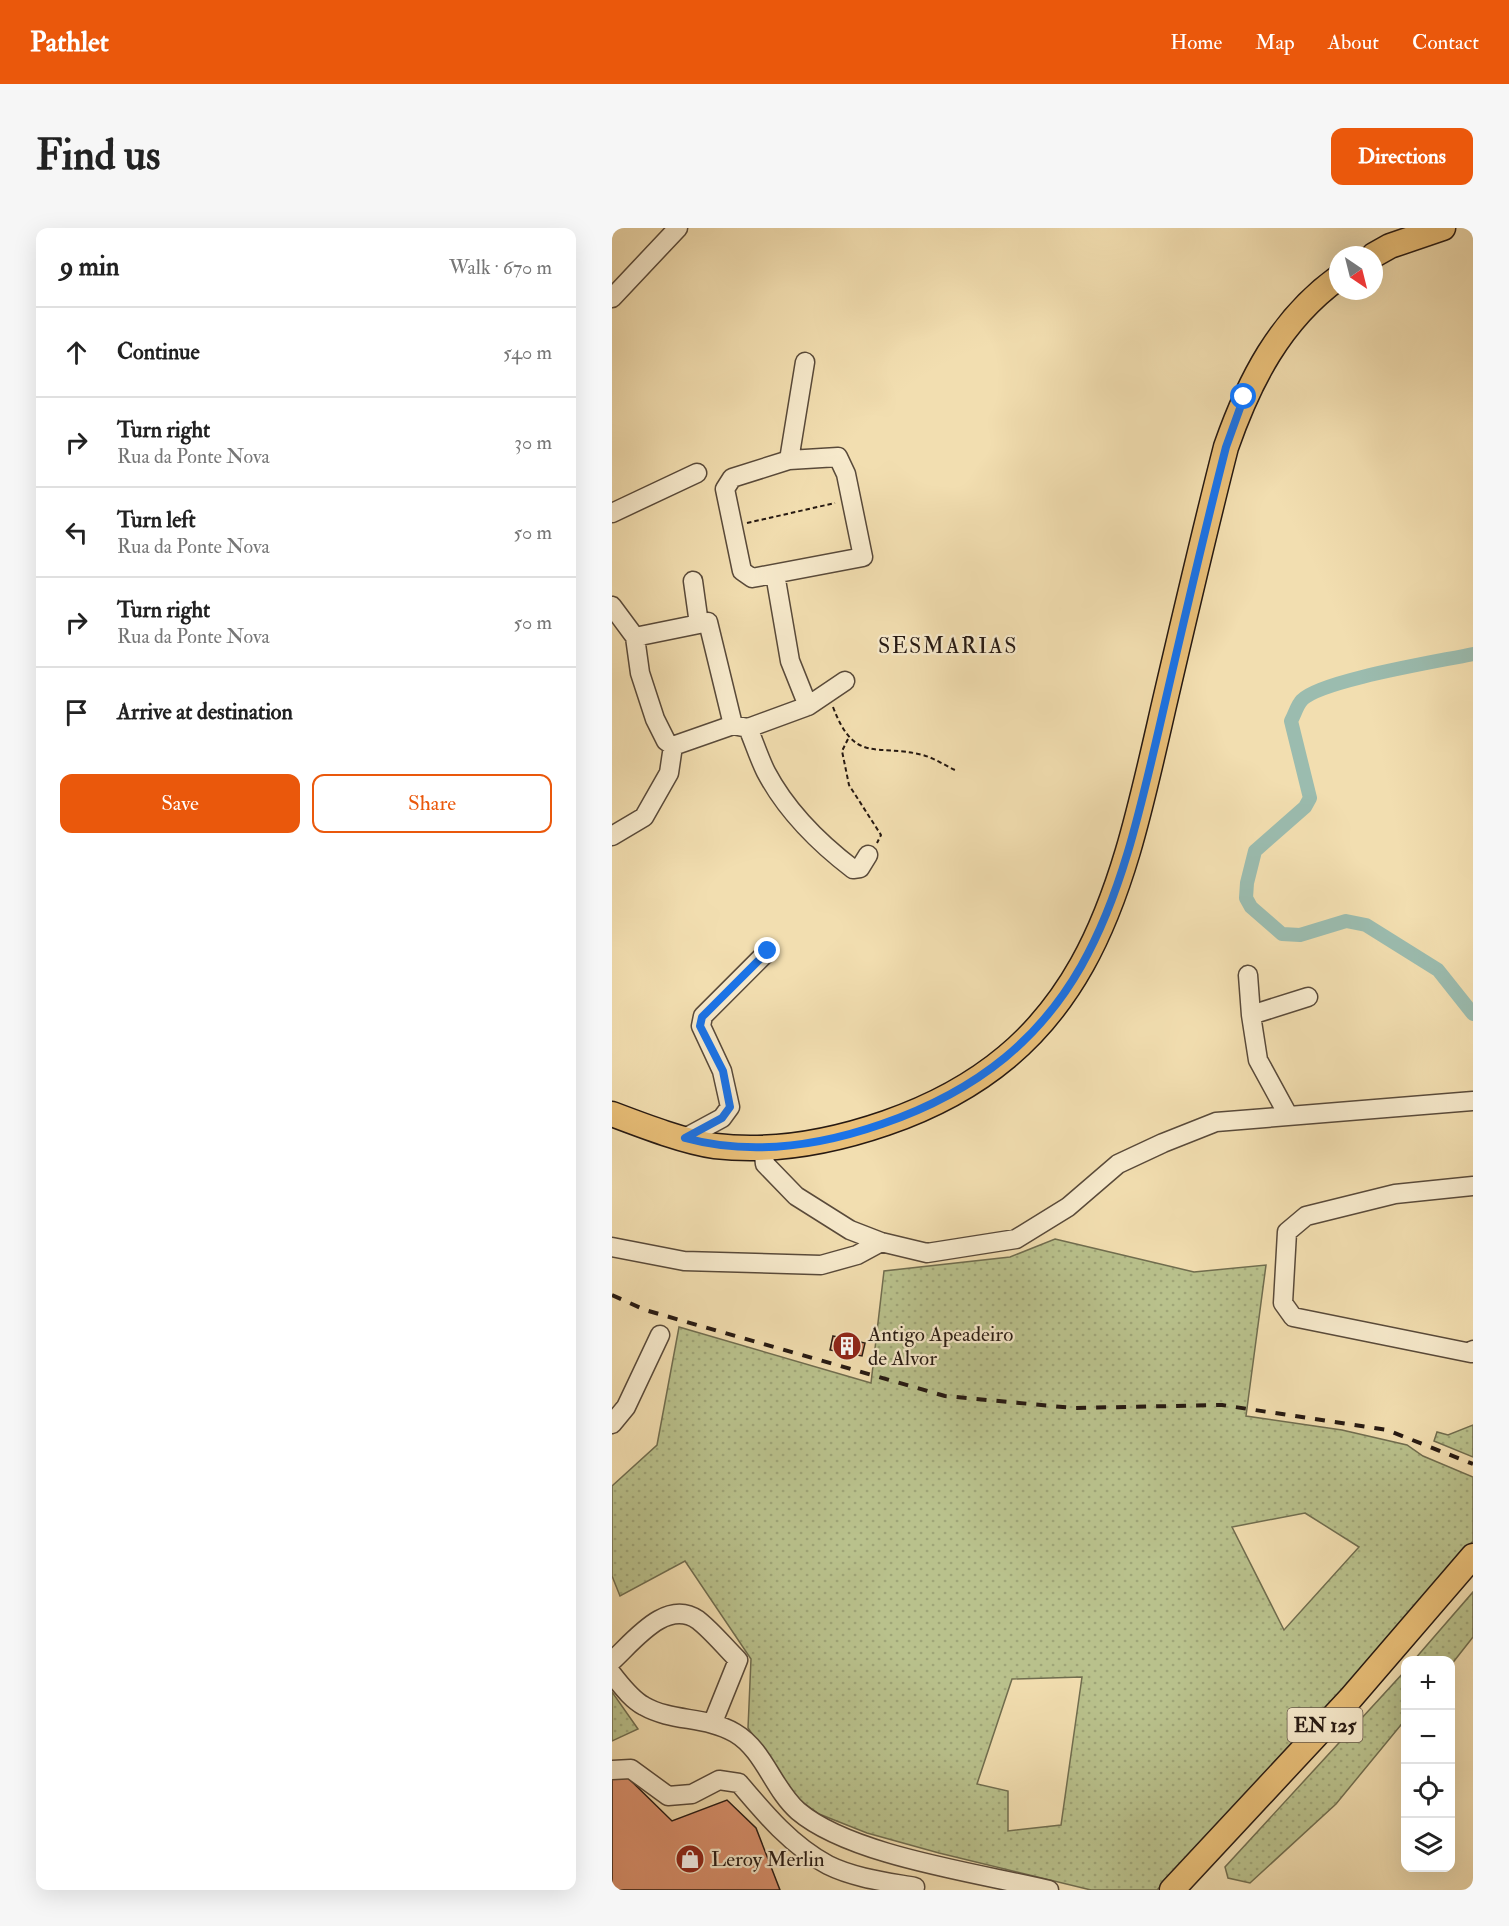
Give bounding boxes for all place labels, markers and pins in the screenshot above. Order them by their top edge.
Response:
place label: Antigo Apeadeiro de Alvor [867,1321,1013,1372]
building icon: Antigo Apeadeiro de Alvor [831,1330,863,1362]
shop icon: Leroy Merlin [674,1843,706,1875]
place label: Leroy Merlin [711,1846,825,1873]

